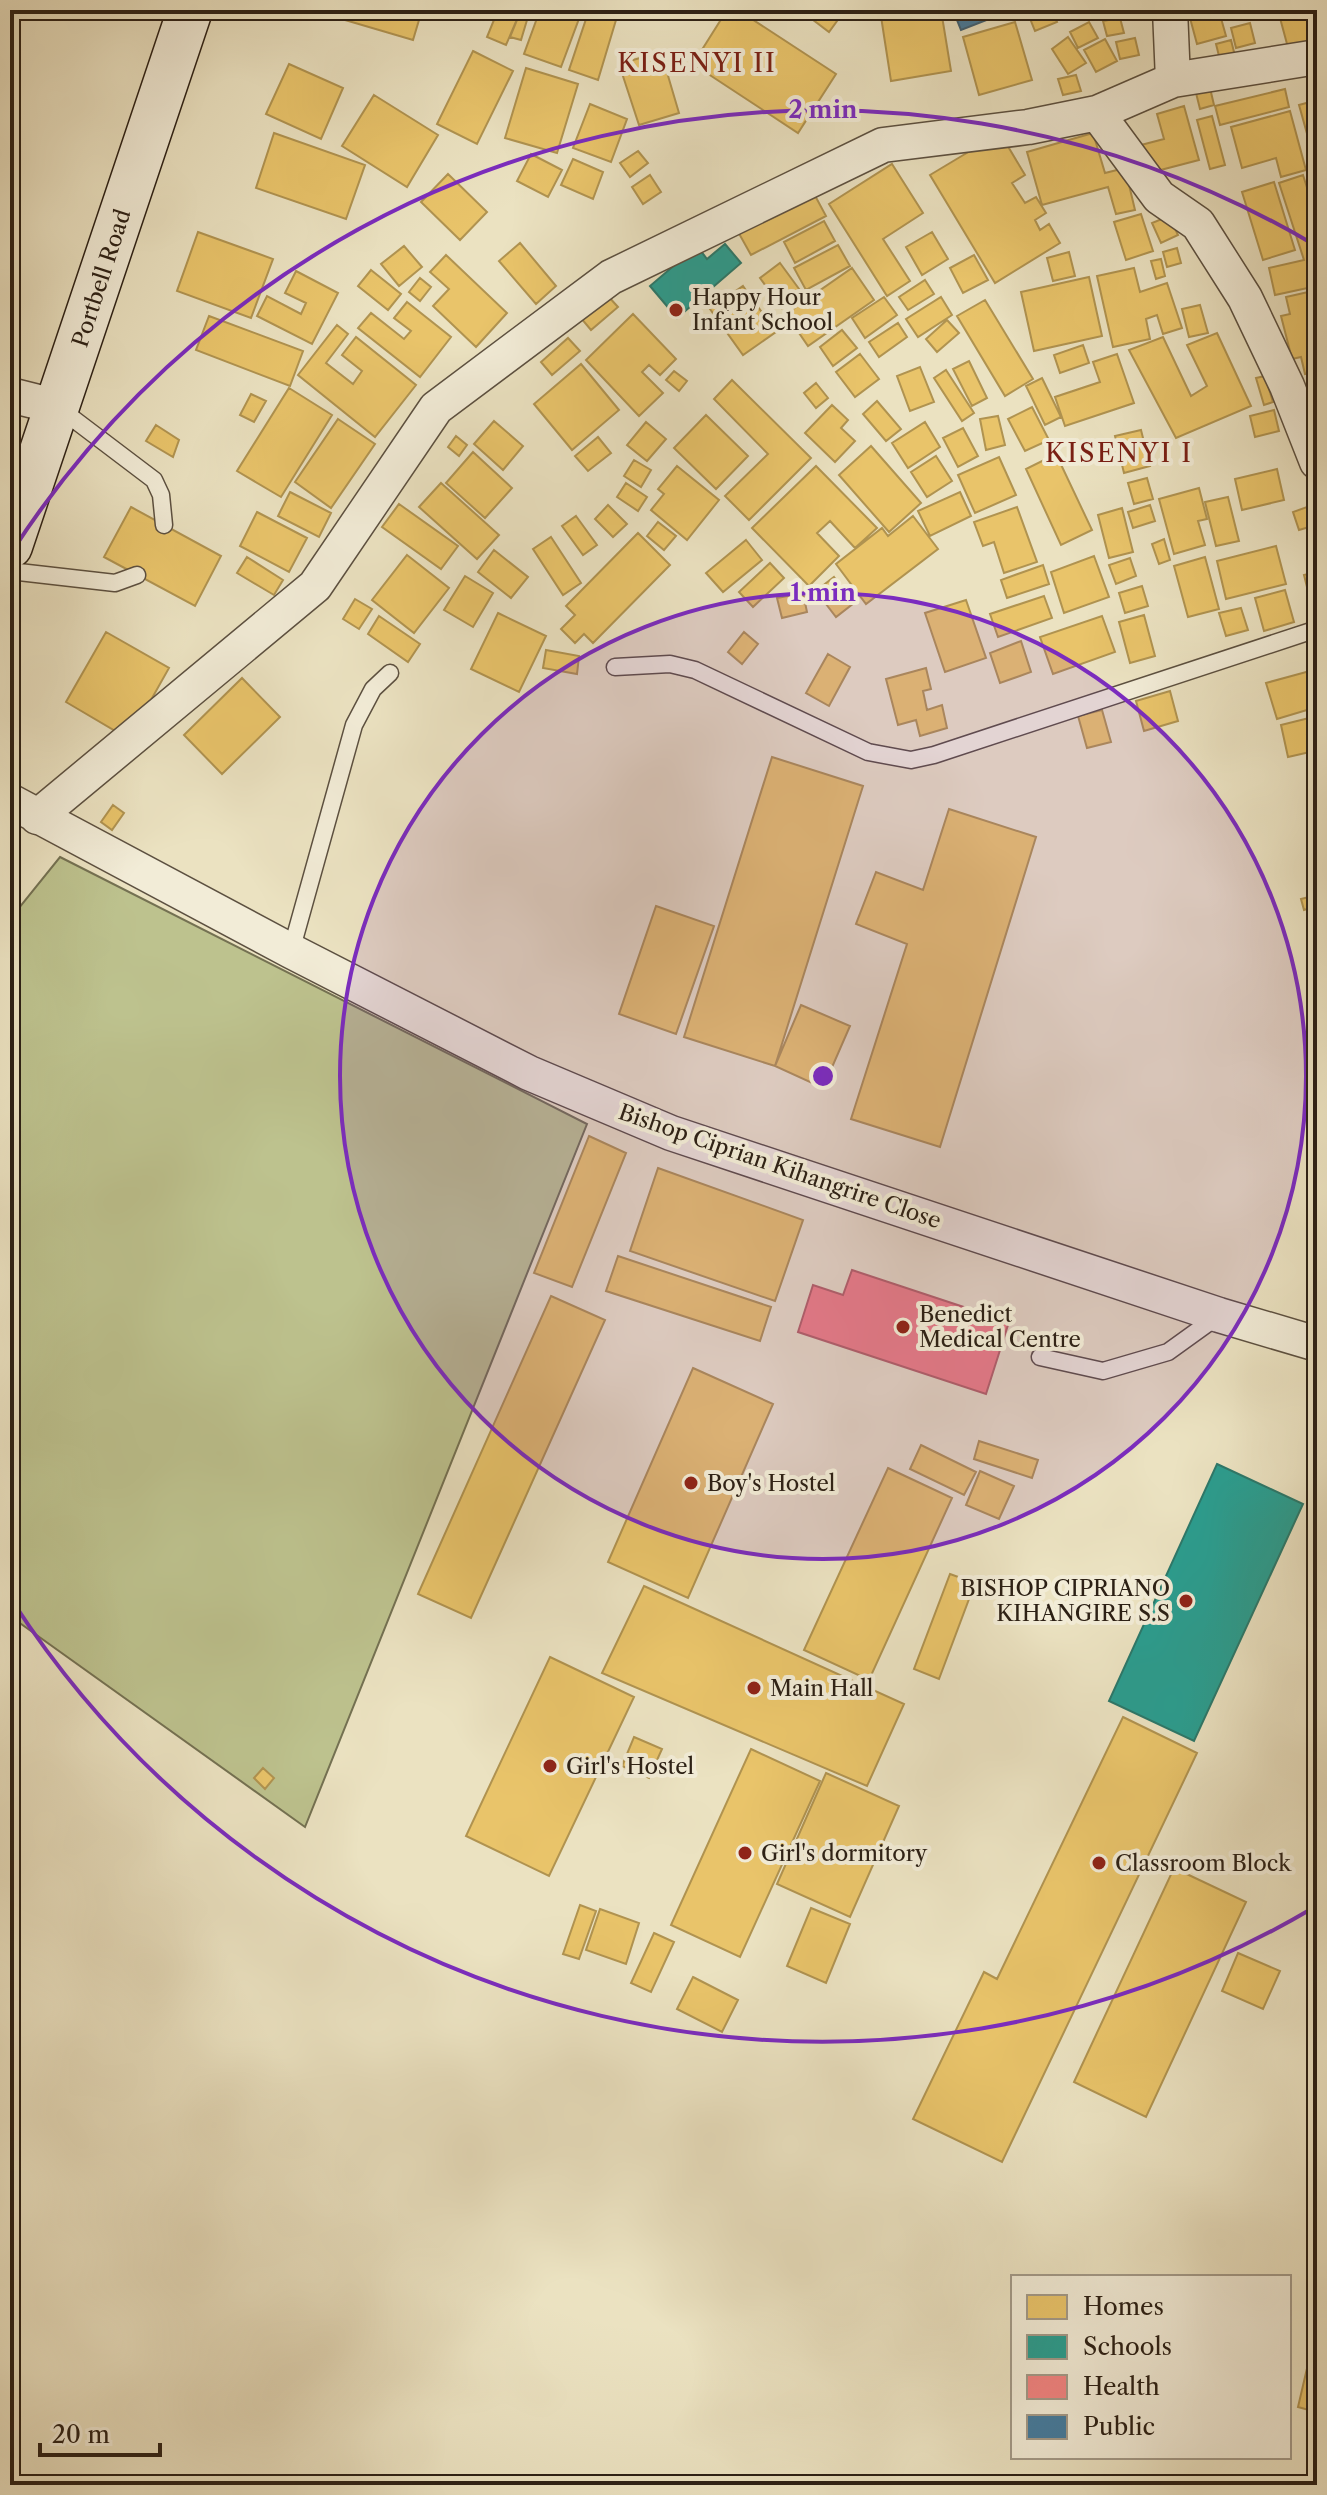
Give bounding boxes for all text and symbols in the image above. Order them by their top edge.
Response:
district label: KISENYI II [617,47,777,79]
text: 2 min [788,95,858,124]
street label: Portbell Road [66,206,136,351]
place label: Happy Hour Infant School [692,284,833,336]
marker: Happy Hour Infant School [667,301,685,319]
district label: KISENYI I [1045,437,1193,469]
text: 1 min [790,578,856,607]
centre of rings [809,1062,837,1090]
street label: Bishop Ciprian Kihangrire Close [615,1098,945,1234]
place label: Benedict Medical Centre [919,1301,1081,1353]
marker: Benedict Medical Centre [894,1318,912,1336]
place label: Boy's Hostel [707,1470,836,1497]
marker: Boy's Hostel [682,1474,700,1492]
place label: BISHOP CIPRIANO KIHANGIRE S.S [960,1575,1170,1627]
marker: BISHOP CIPRIANO KIHANGIRE S.S [1177,1592,1195,1610]
place label: Main Hall [770,1675,874,1702]
marker: Main Hall [745,1679,763,1697]
place label: Girl's Hostel [566,1753,695,1780]
marker: Girl's Hostel [541,1757,559,1775]
place label: Girl's dormitory [761,1840,928,1867]
marker: Girl's dormitory [736,1844,754,1862]
place label: Classroom Block [1115,1850,1292,1877]
marker: Classroom Block [1090,1854,1108,1872]
legend [1011,2275,1291,2459]
text: Homes [1083,2292,1164,2321]
text: Schools [1083,2332,1172,2361]
text: Health [1083,2372,1160,2401]
scale bar [40,2407,160,2457]
text: Public [1083,2412,1155,2441]
text: 20 m [52,2420,110,2449]

